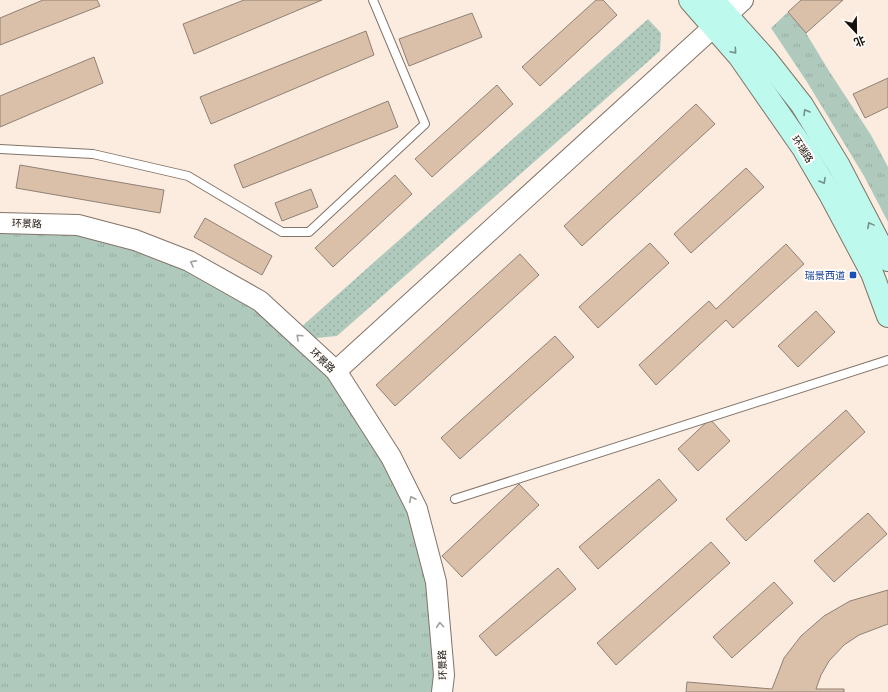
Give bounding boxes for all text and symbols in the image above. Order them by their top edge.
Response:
north arrow [836,12,876,52]
text: 北 [852,32,867,49]
one-way arrow [729,46,736,53]
one-way arrow [804,109,811,116]
street label: 环瑞路 [788,134,815,166]
one-way arrow [818,177,825,184]
street label: 环景路 [12,217,42,232]
one-way arrow [867,222,875,230]
one-way arrow [189,260,197,268]
place label: 瑞景西道 [805,270,845,283]
marker: 瑞景西道 [848,270,858,280]
one-way arrow [296,334,303,341]
street label: 环景路 [307,346,337,376]
one-way arrow [409,496,417,503]
one-way arrow [436,622,445,628]
street label: 环景路 [436,650,451,680]

